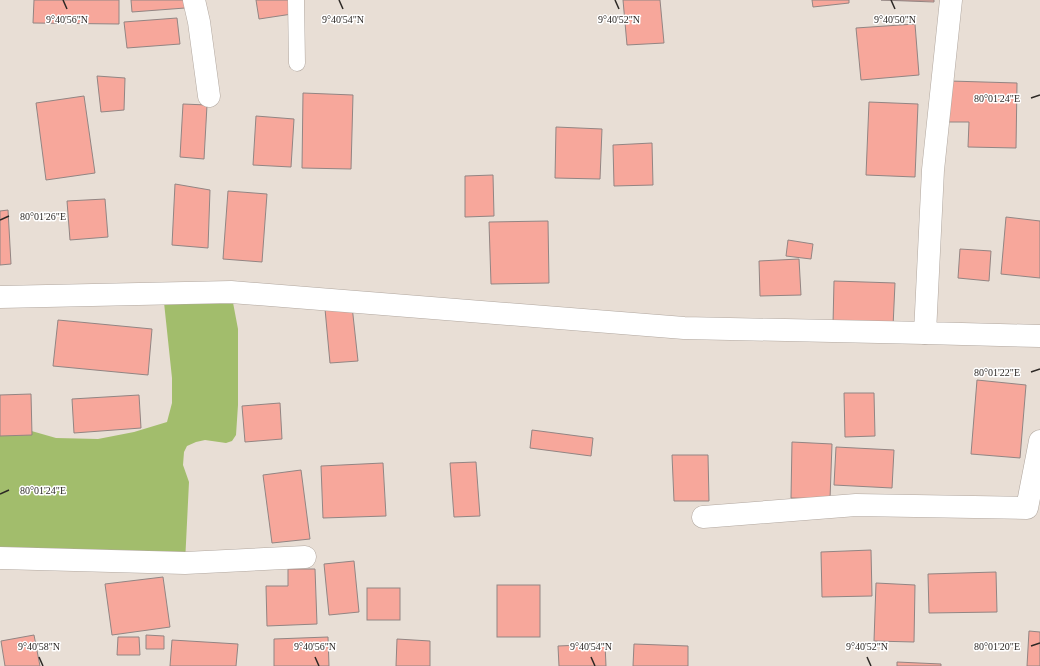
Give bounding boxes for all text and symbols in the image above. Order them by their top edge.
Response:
text: 9°40'56"N [46,14,88,25]
text: 9°40'54"N [322,14,364,25]
text: 9°40'52"N [598,14,640,25]
text: 9°40'50"N [874,14,916,25]
text: 80°01'24"E [974,93,1020,104]
text: 80°01'26"E [20,211,66,222]
text: 80°01'22"E [974,367,1020,378]
text: 80°01'24"E [20,485,66,496]
text: 9°40'58"N [18,641,60,652]
text: 9°40'56"N [294,641,336,652]
text: 9°40'54"N [570,641,612,652]
text: 9°40'52"N [846,641,888,652]
text: 80°01'20"E [974,641,1020,652]

